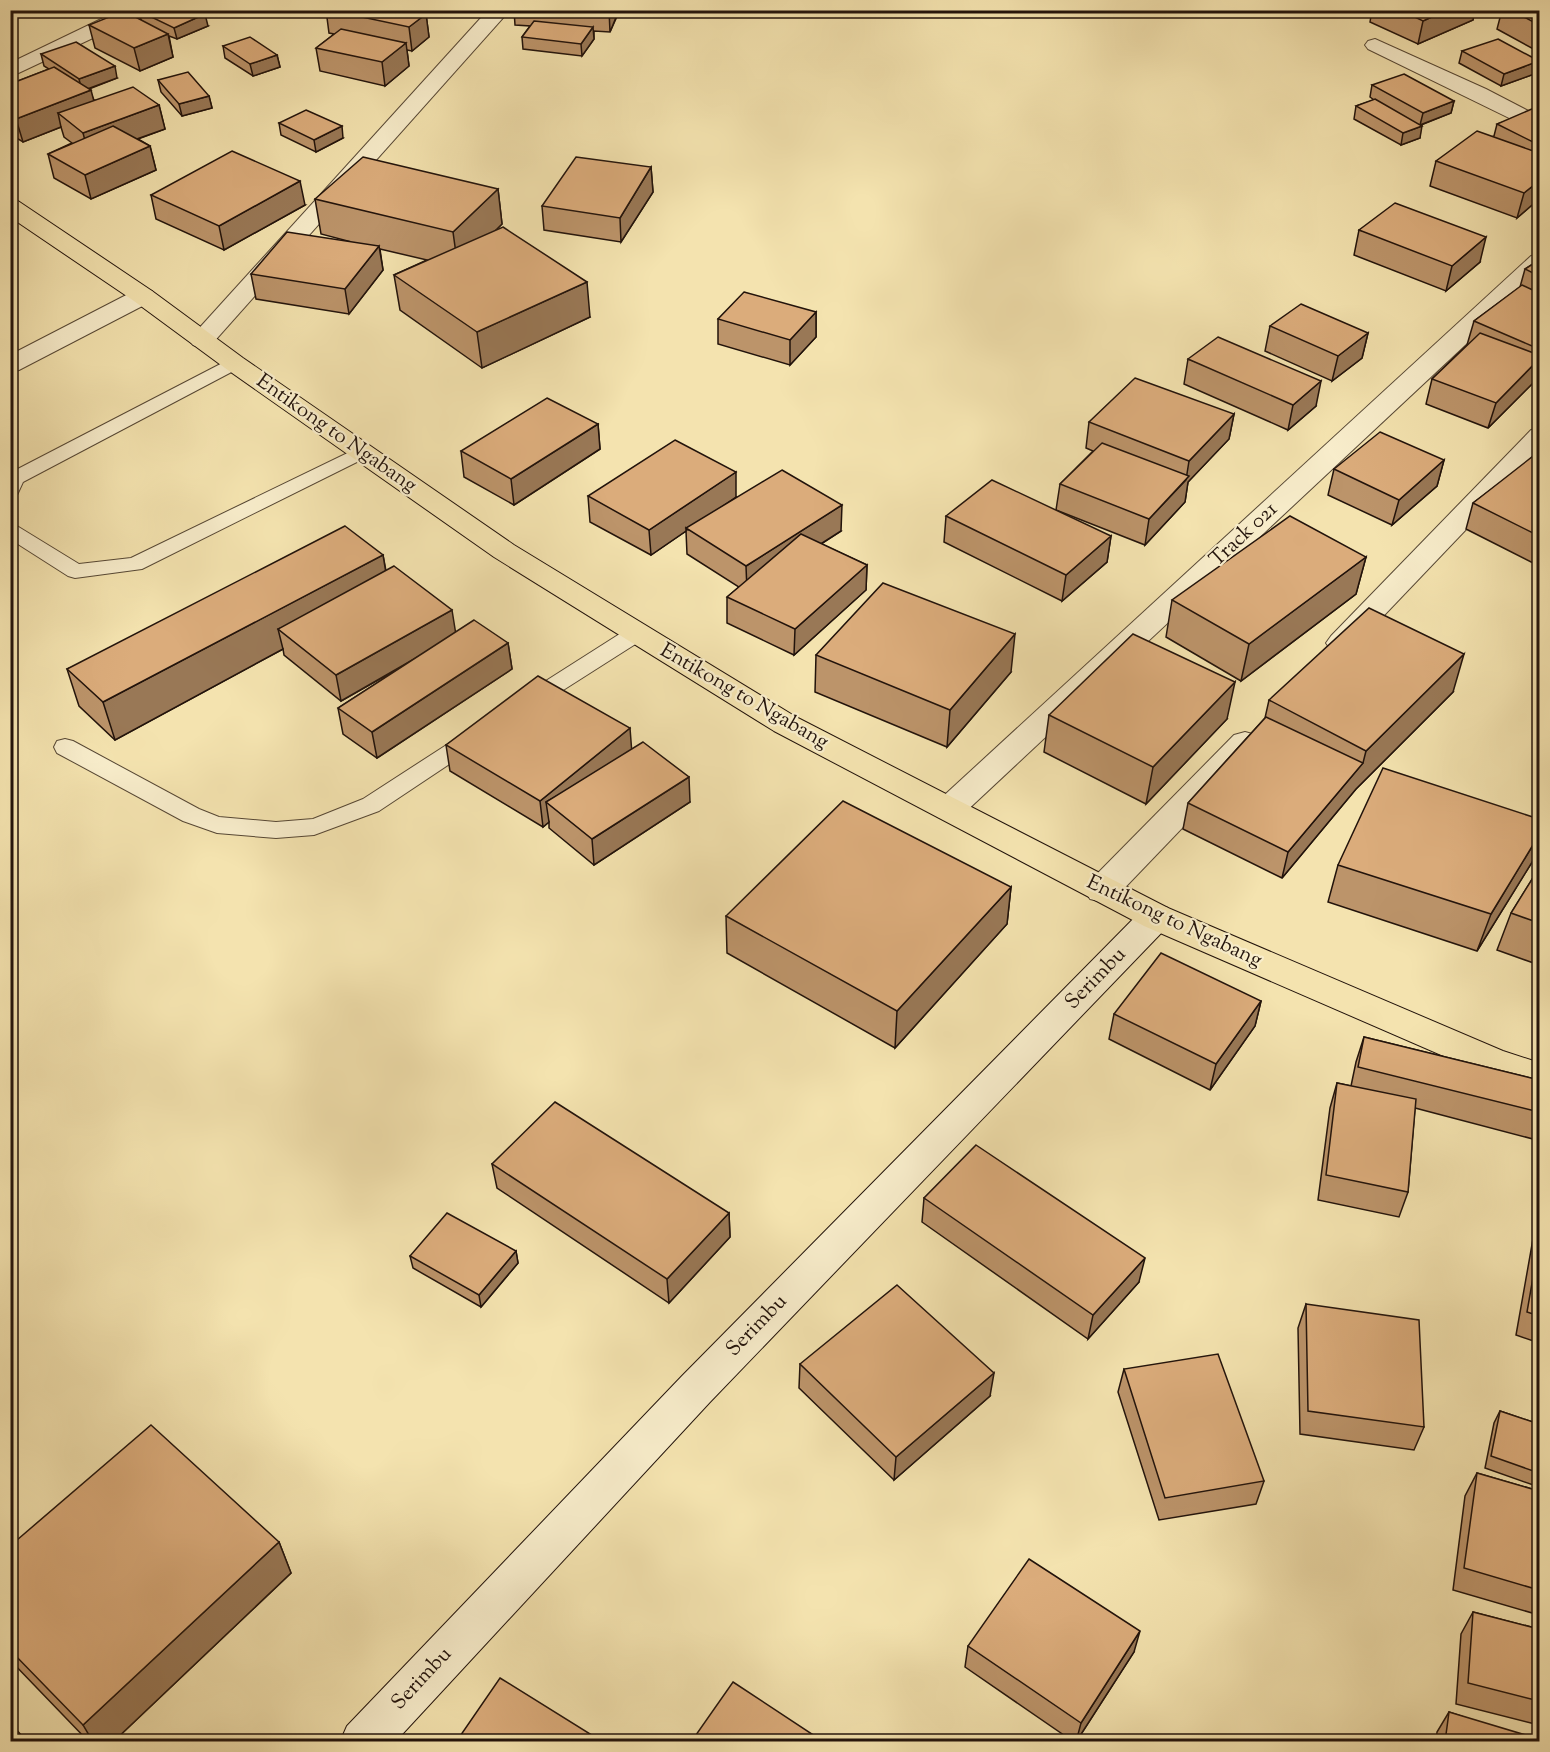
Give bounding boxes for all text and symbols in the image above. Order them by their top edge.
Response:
street label: Entikong to Ngabang [249,367,423,501]
street label: Track 021 [1203,496,1285,574]
street label: Entikong to Ngabang [654,636,834,758]
street label: Entikong to Ngabang [1081,868,1267,976]
street label: Serimbu [1059,941,1133,1017]
street label: Serimbu [720,1288,794,1364]
street label: Serimbu [385,1641,459,1717]

